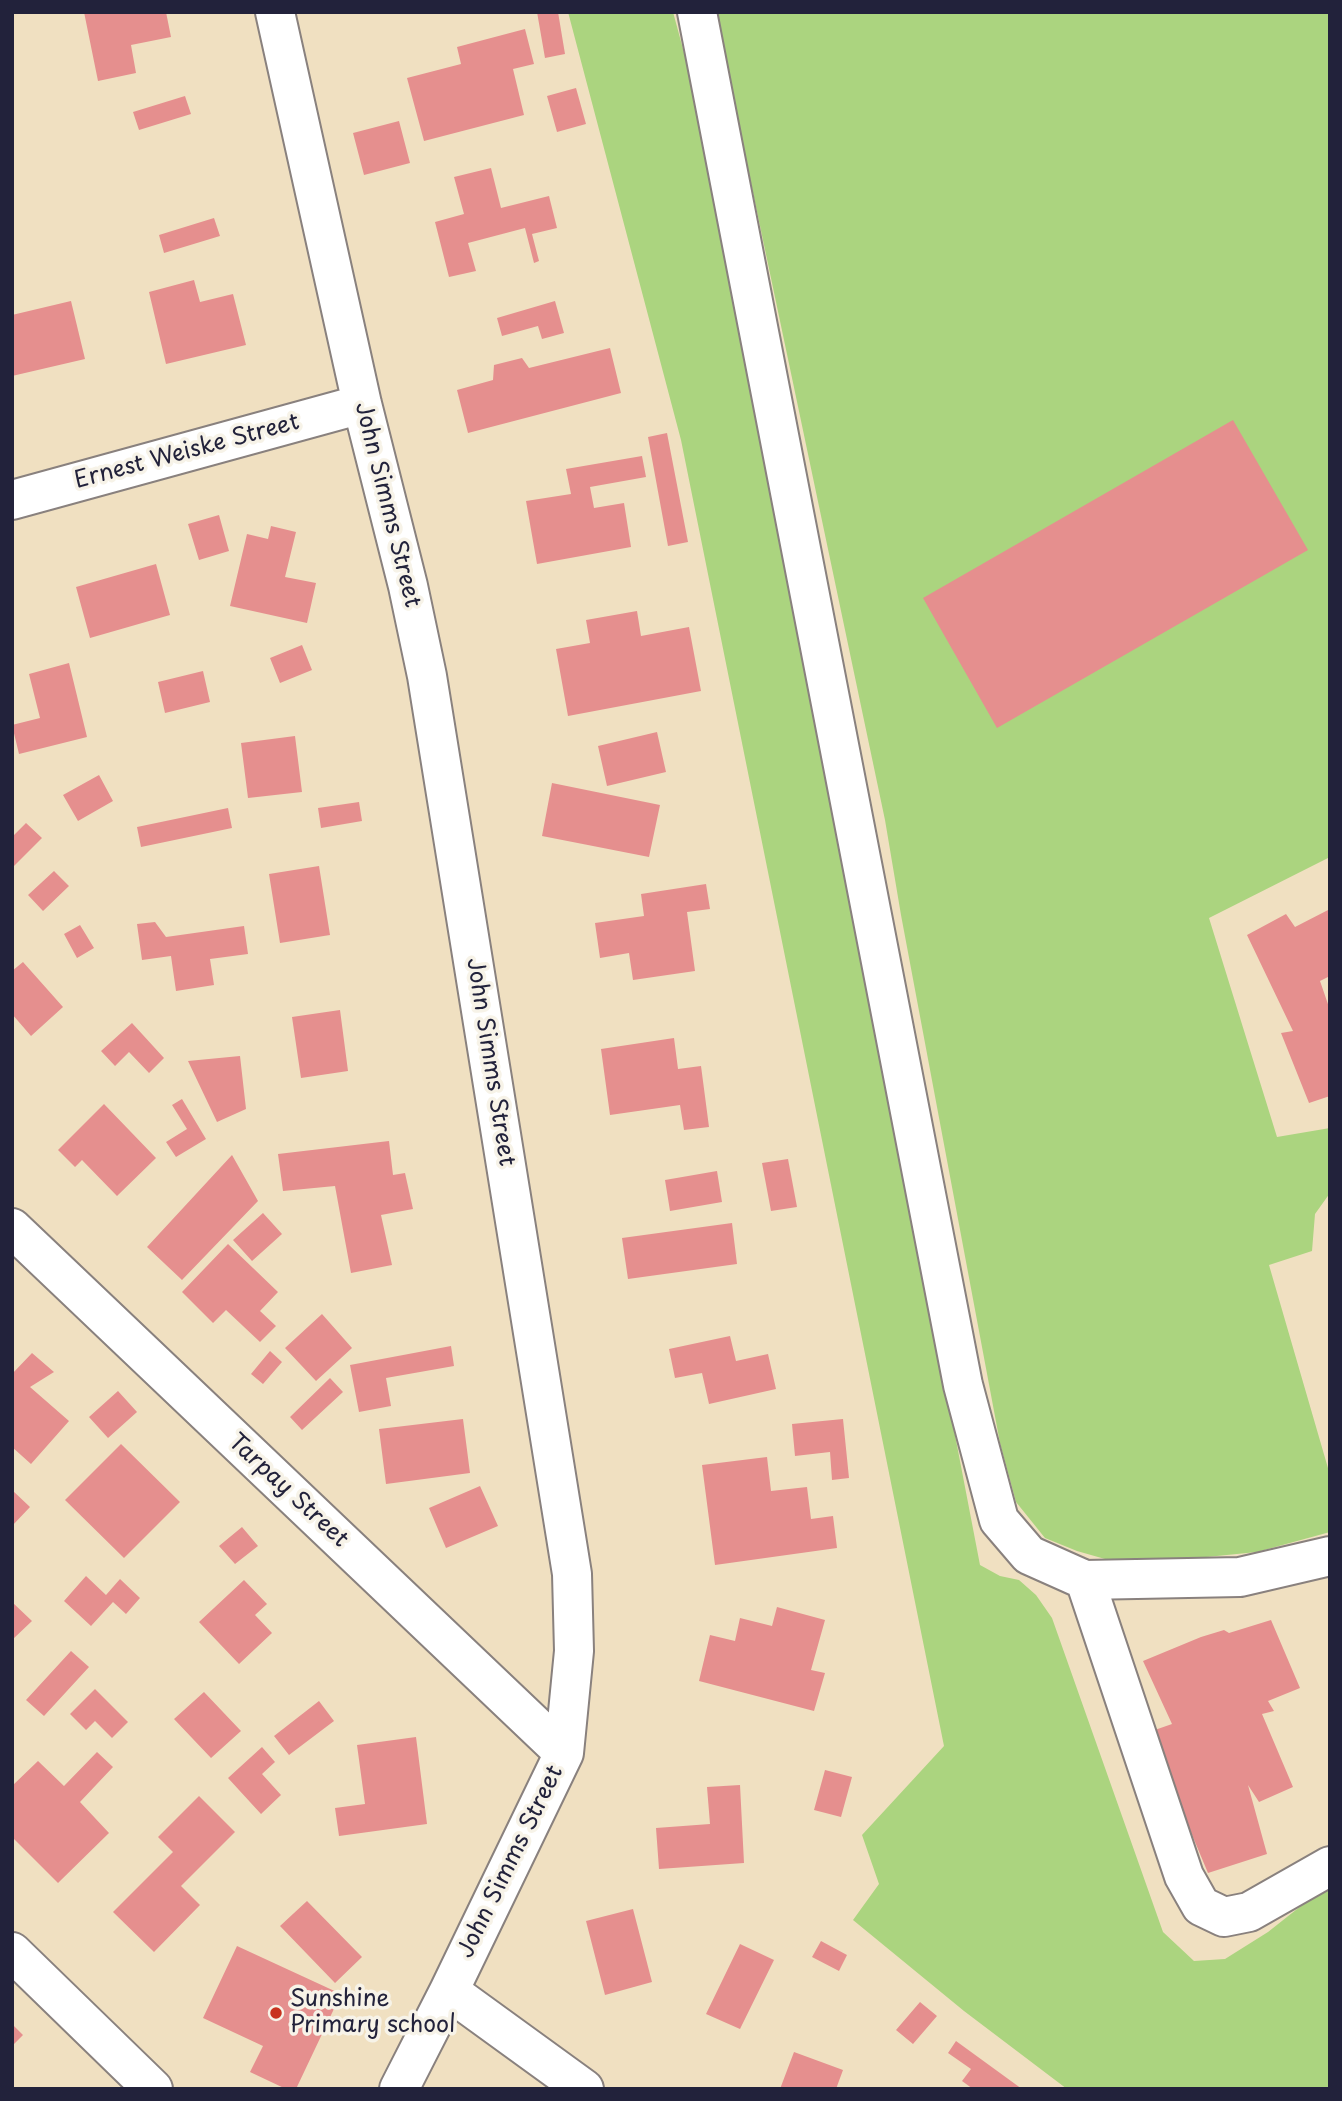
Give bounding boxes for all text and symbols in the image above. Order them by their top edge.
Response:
street label: John Simms Street [348,399,426,611]
street label: Ernest Weiske Street [71,409,303,495]
street label: John Simms Street [460,956,520,1168]
street label: Tarpay Street [222,1428,354,1554]
street label: John Simms Street [452,1761,570,1963]
place label: Sunshine Primary school [290,1986,456,2040]
marker: Sunshine Primary school [268,2005,284,2021]

